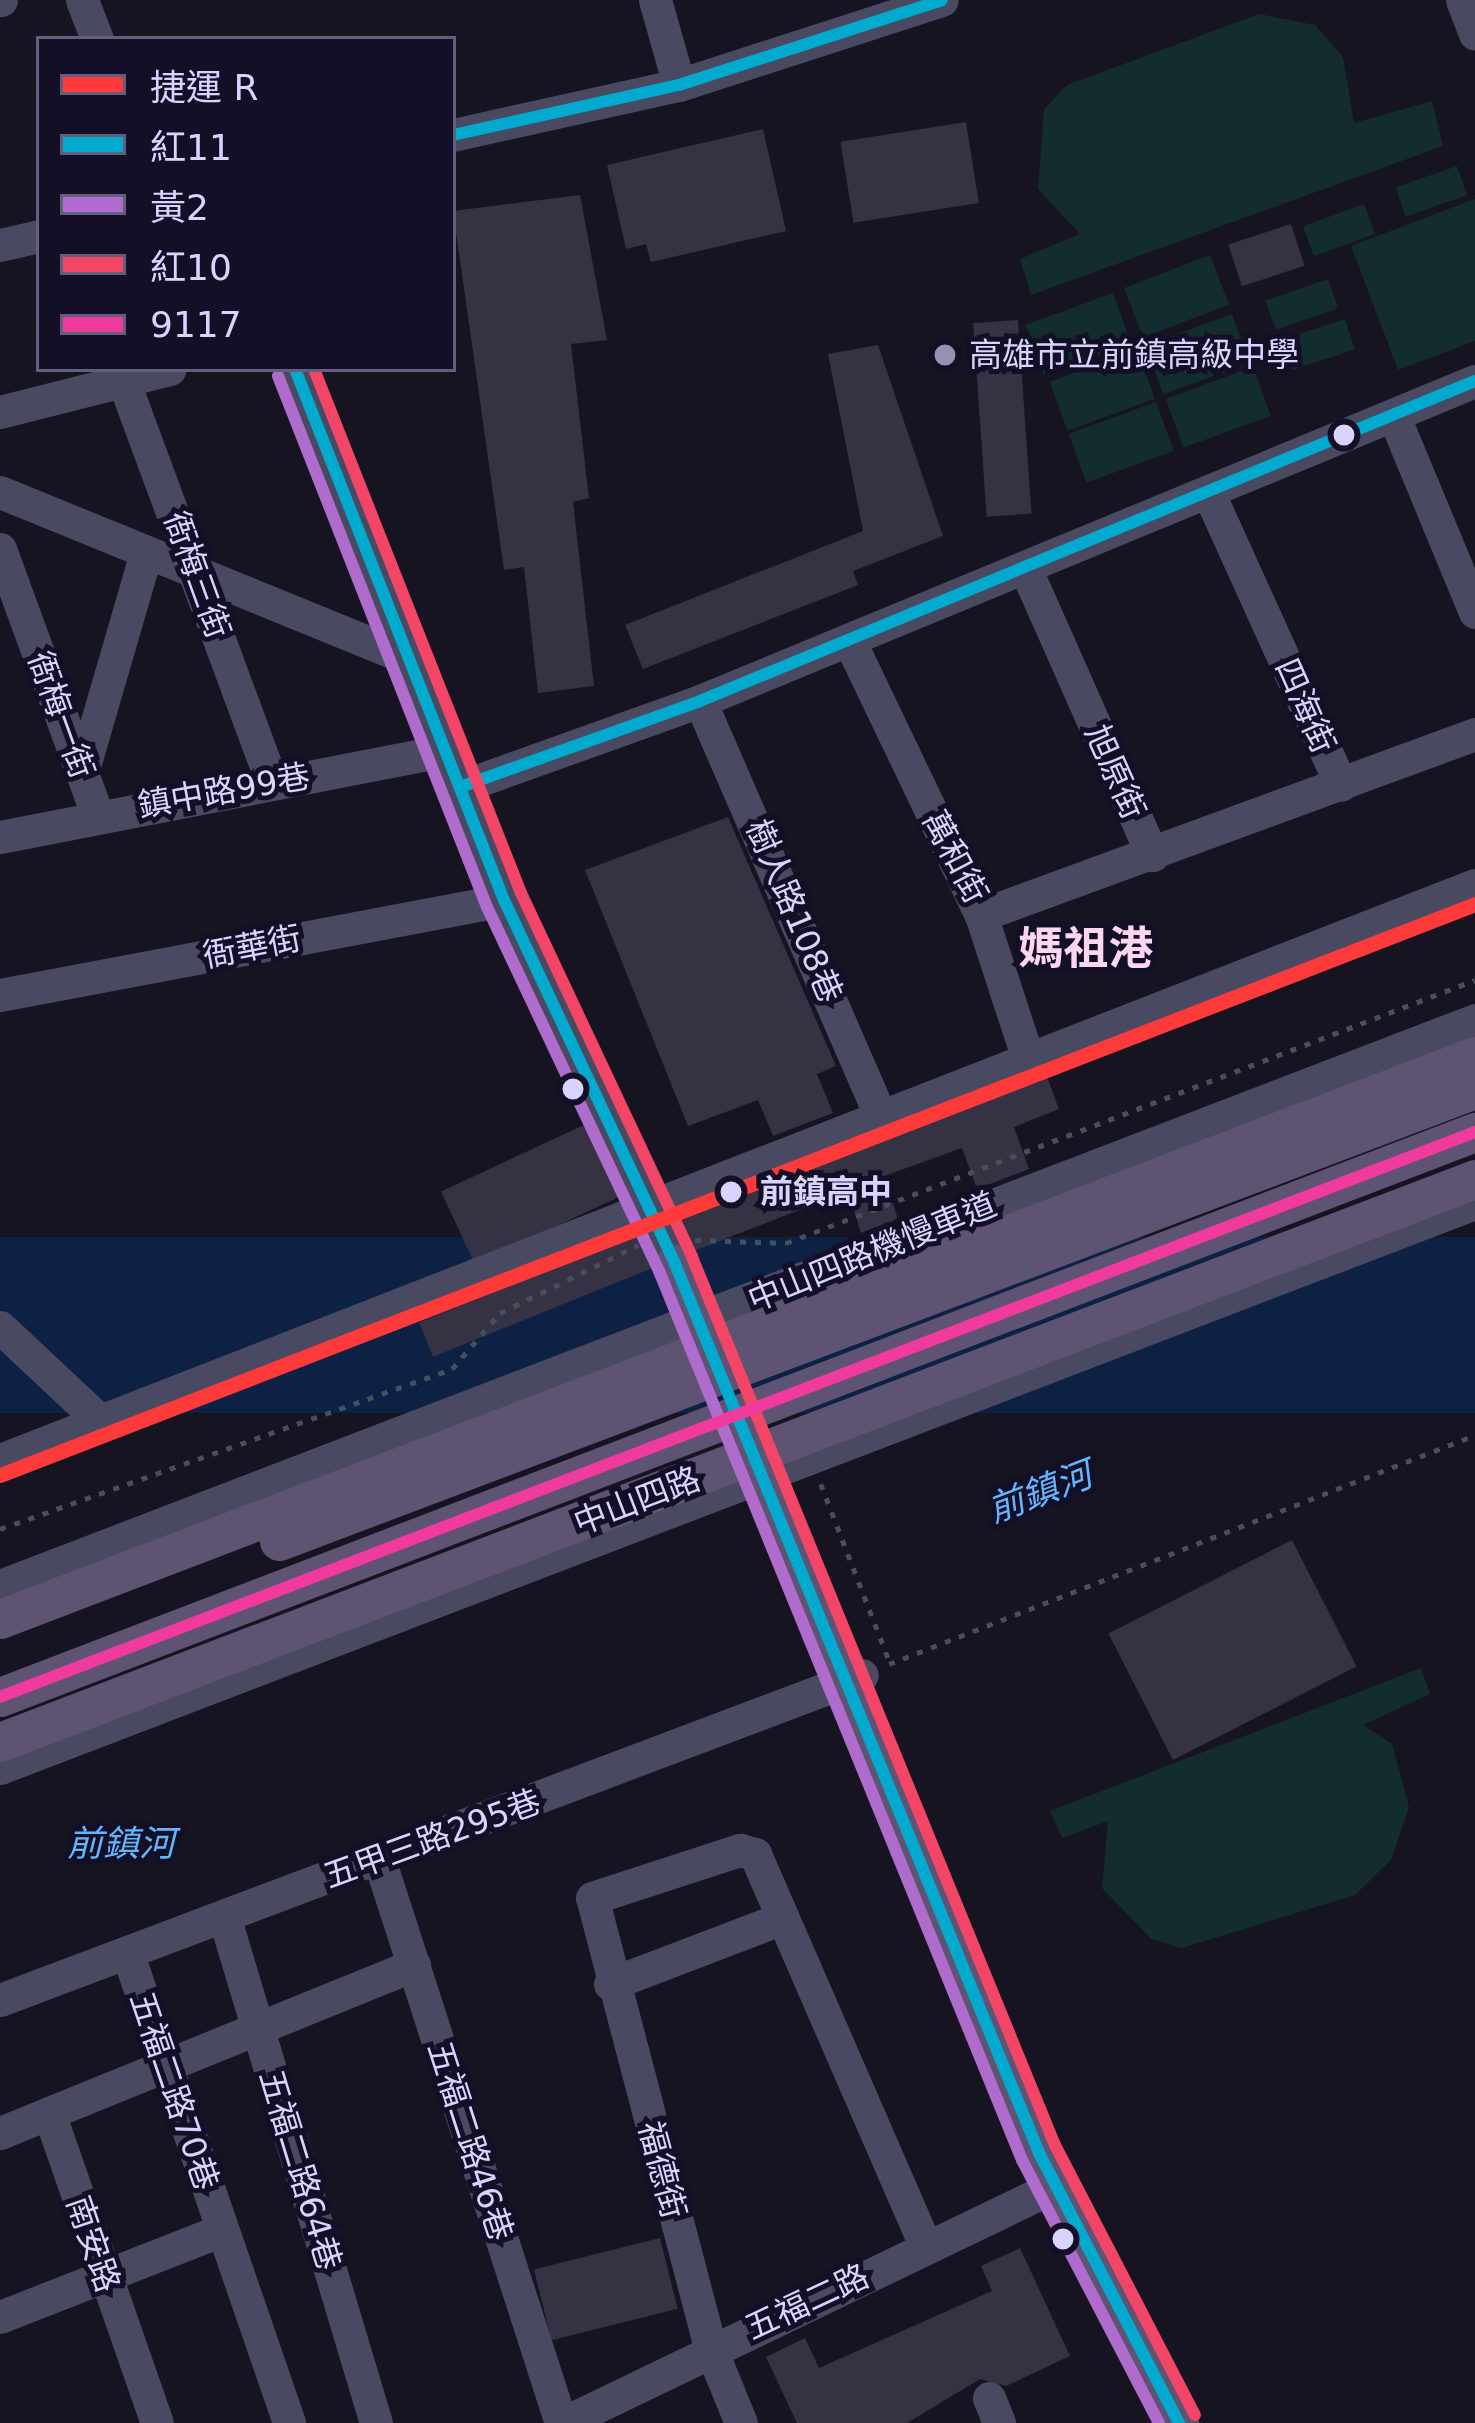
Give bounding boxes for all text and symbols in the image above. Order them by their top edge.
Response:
legend [36,36,456,372]
text: 捷運 R [150,67,258,108]
text: 紅11 [150,127,232,168]
text: 黃2 [150,187,209,228]
text: 紅10 [150,247,232,288]
text: 9117 [150,304,242,345]
place label: 高雄市立前鎮高級中學 [969,335,1299,375]
marker: 高雄市立前鎮高級中學 [932,342,958,368]
unlabelled marker [1333,424,1355,446]
street label: 衙梅三街 [156,506,238,644]
street label: 衙梅一街 [20,646,102,784]
street label: 四海街 [1267,653,1343,759]
street label: 旭原街 [1077,719,1153,825]
street label: 鎮中路99巷 [135,756,313,826]
street label: 萬和街 [914,804,996,910]
street label: 樹人路108巷 [738,814,850,1008]
street label: 衙華街 [200,918,304,976]
district label: 媽祖港 [1019,922,1153,976]
unlabelled marker [562,1078,584,1100]
place label: 前鎮高中 [760,1172,892,1212]
marker: 前鎮高中 [714,1175,748,1209]
street label: 中山四路機慢車道 [742,1184,1002,1320]
water label: 前鎮河 [982,1452,1098,1532]
street label: 中山四路 [568,1459,706,1543]
street label: 五甲三路295巷 [318,1781,546,1897]
water label: 前鎮河 [67,1822,175,1866]
street label: 五福二路70巷 [122,1987,226,2195]
street label: 五福二路46巷 [419,2036,521,2246]
street label: 五福二路64巷 [251,2065,349,2275]
street label: 福德街 [630,2117,694,2223]
street label: 南安路 [58,2191,128,2297]
unlabelled marker [1052,2228,1074,2250]
street label: 五福二路 [739,2256,875,2348]

